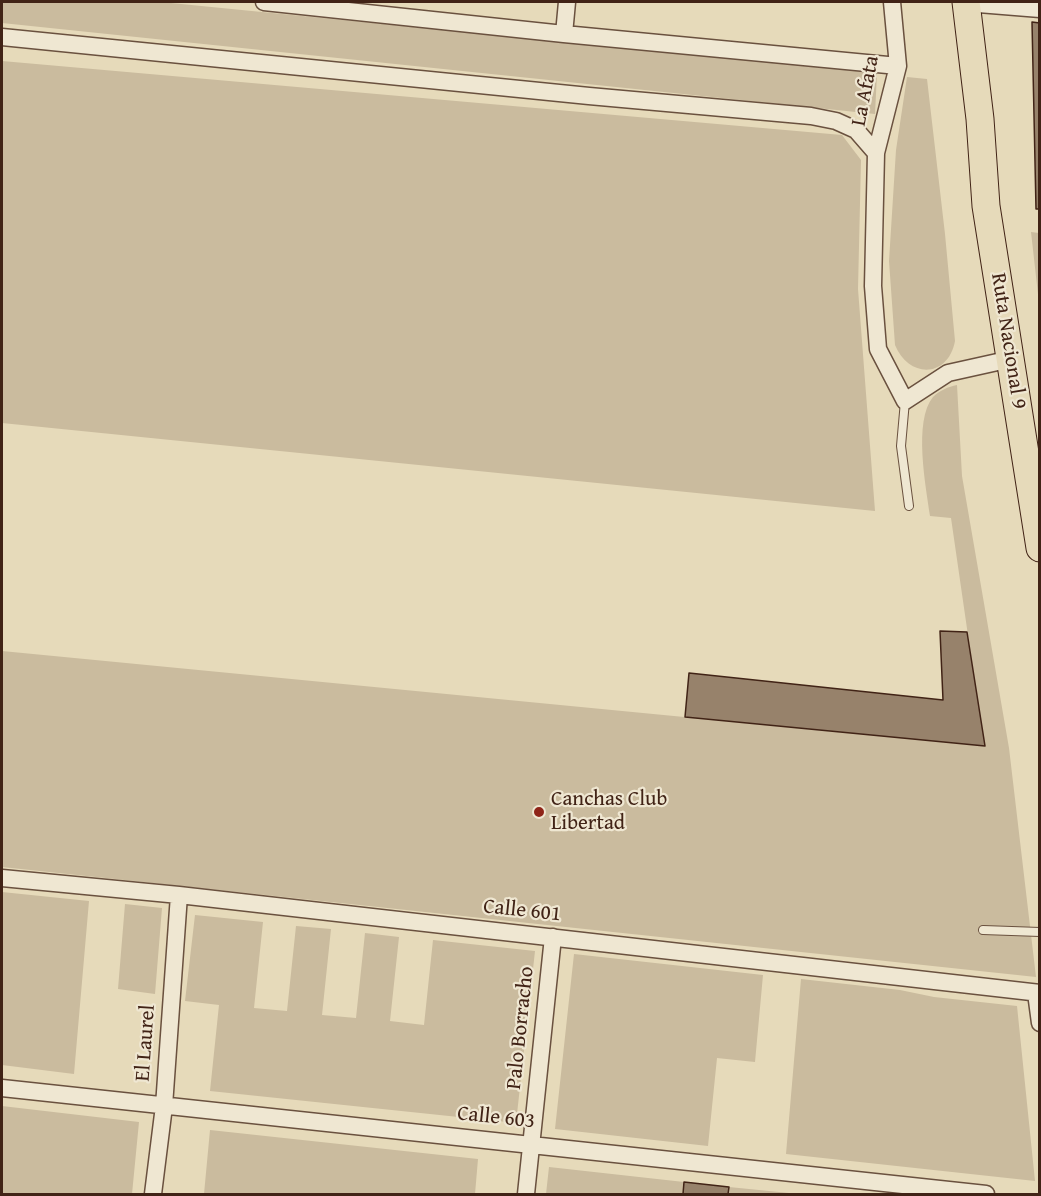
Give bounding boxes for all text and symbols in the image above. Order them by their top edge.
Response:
street label: La Afata [847,53,885,129]
street label: Ruta Nacional 9 [985,271,1031,411]
place label: Canchas Club Libertad [551,787,667,837]
marker: Canchas Club Libertad [532,805,546,819]
street label: Calle 601 [482,894,562,928]
street label: Palo Borracho [502,965,540,1091]
street label: El Laurel [131,1004,161,1082]
street label: Calle 603 [456,1101,536,1135]

